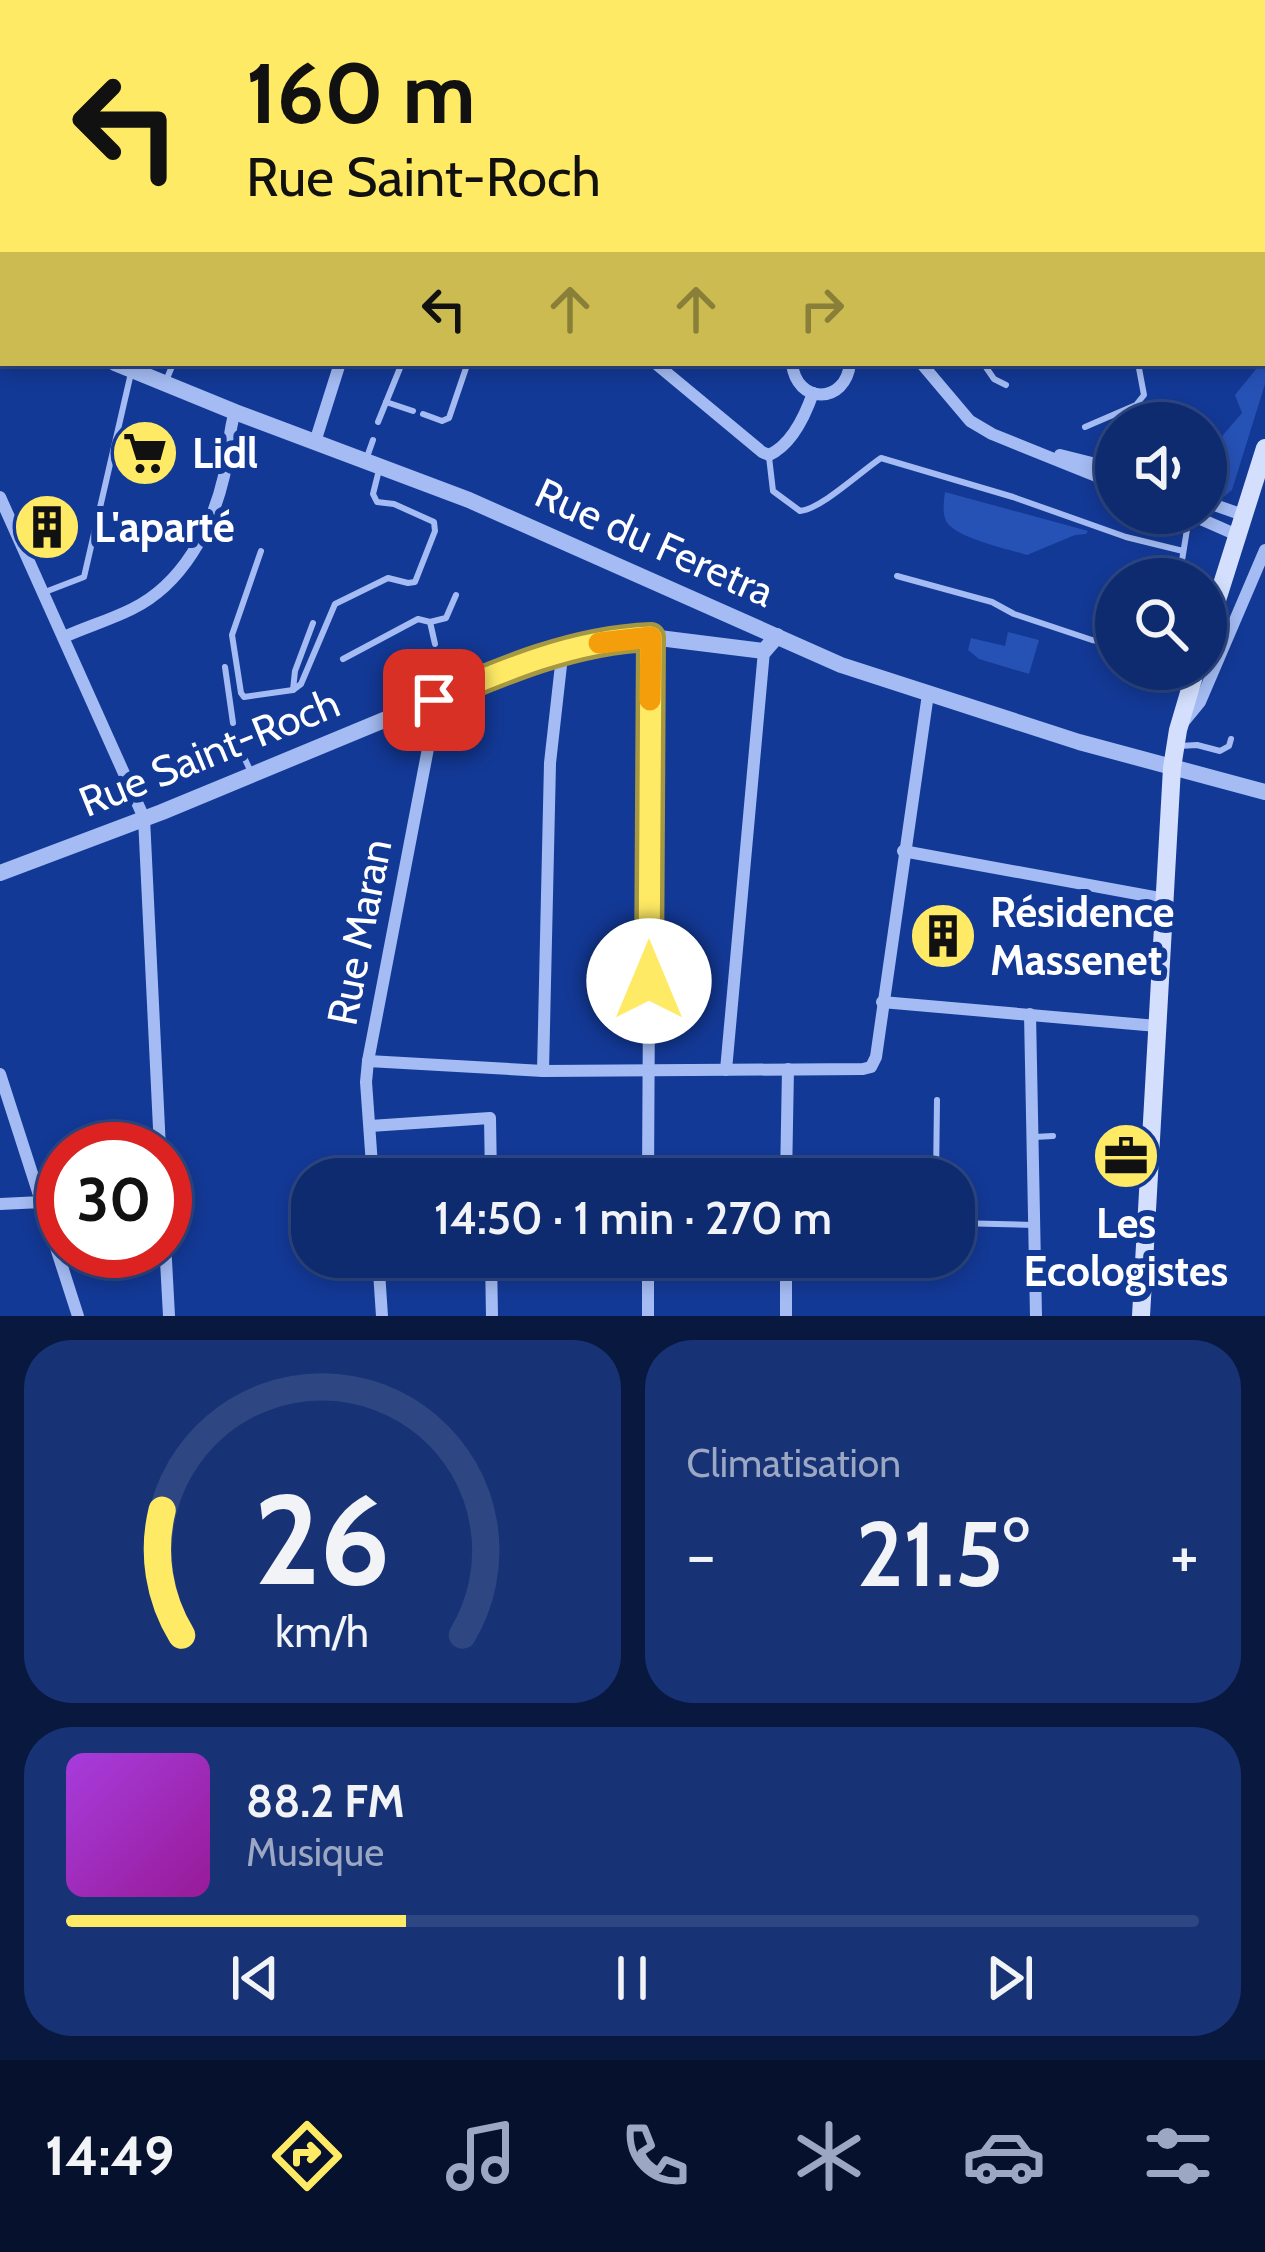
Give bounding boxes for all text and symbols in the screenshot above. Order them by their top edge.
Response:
text: 160 m [246,42,475,144]
icon: left [48,48,204,204]
text: Rue Saint-Roch [246,144,601,210]
icon: left [411,276,477,342]
icon: ahead [537,276,603,342]
icon: ahead [663,276,729,342]
icon: right [789,276,855,342]
map controls [1095,402,1227,690]
button: sound [1095,402,1227,534]
supermarket icon: Lidl [110,418,180,488]
place label: Lidl [192,427,258,479]
street label: Rue du Feretra [528,466,782,618]
building icon: L'aparté [12,492,82,562]
place label: L'aparté [94,501,235,553]
button: search [1095,558,1227,690]
pin [383,649,485,751]
icon: arrive [401,667,467,733]
street label: Rue Saint-Roch [71,676,347,828]
street label: Rue Maran [316,835,402,1029]
place label: Résidence Massenet [990,886,1174,986]
building icon: Résidence Massenet [908,901,978,971]
position arrow [586,918,712,1044]
office icon: Les Ecologistes [1091,1121,1161,1191]
speed limit sign: 30 [36,1122,192,1278]
text: 14:50 · 1 min · 270 m [434,1191,832,1245]
place label: Les Ecologistes [1024,1197,1228,1297]
text: Climatisation [687,1439,901,1487]
text: 26 [254,1464,390,1615]
text: 21.5° [856,1499,1029,1609]
text: − [687,1514,716,1595]
text: + [1170,1514,1199,1595]
text: km/h [275,1605,369,1657]
text: 88.2 FM [246,1774,405,1828]
text: Musique [246,1828,384,1876]
icon: previous [222,1945,288,2011]
icon: pause [599,1945,665,2011]
icon: next [977,1945,1043,2011]
icon: directions [265,2114,349,2198]
icon: music [439,2114,523,2198]
icon: phone [613,2114,697,2198]
icon: climate [787,2114,871,2198]
icon: car [962,2114,1046,2198]
icon: filters [1136,2114,1220,2198]
text: 14:49 [45,2123,174,2189]

